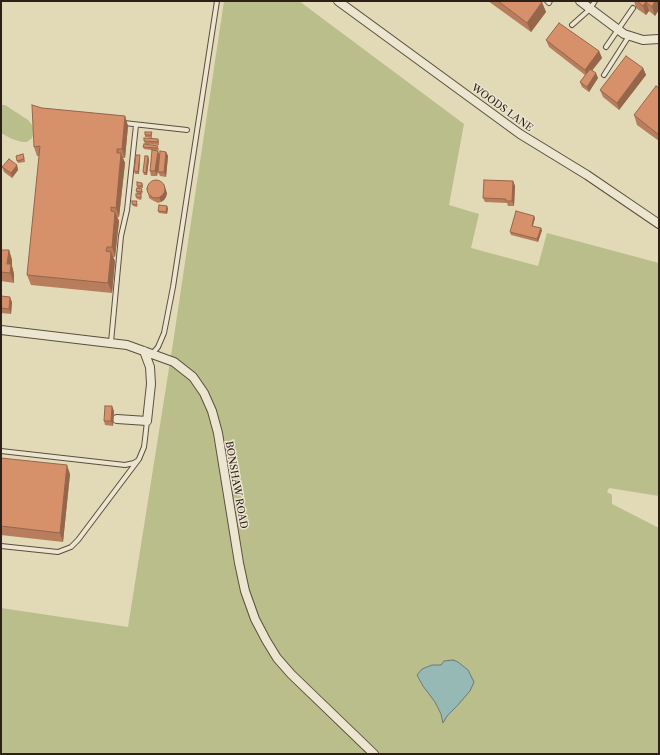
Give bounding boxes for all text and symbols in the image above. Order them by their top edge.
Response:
street label: WOODS LANE [469,82,535,134]
street label: BONSHAW ROAD [222,440,250,530]

